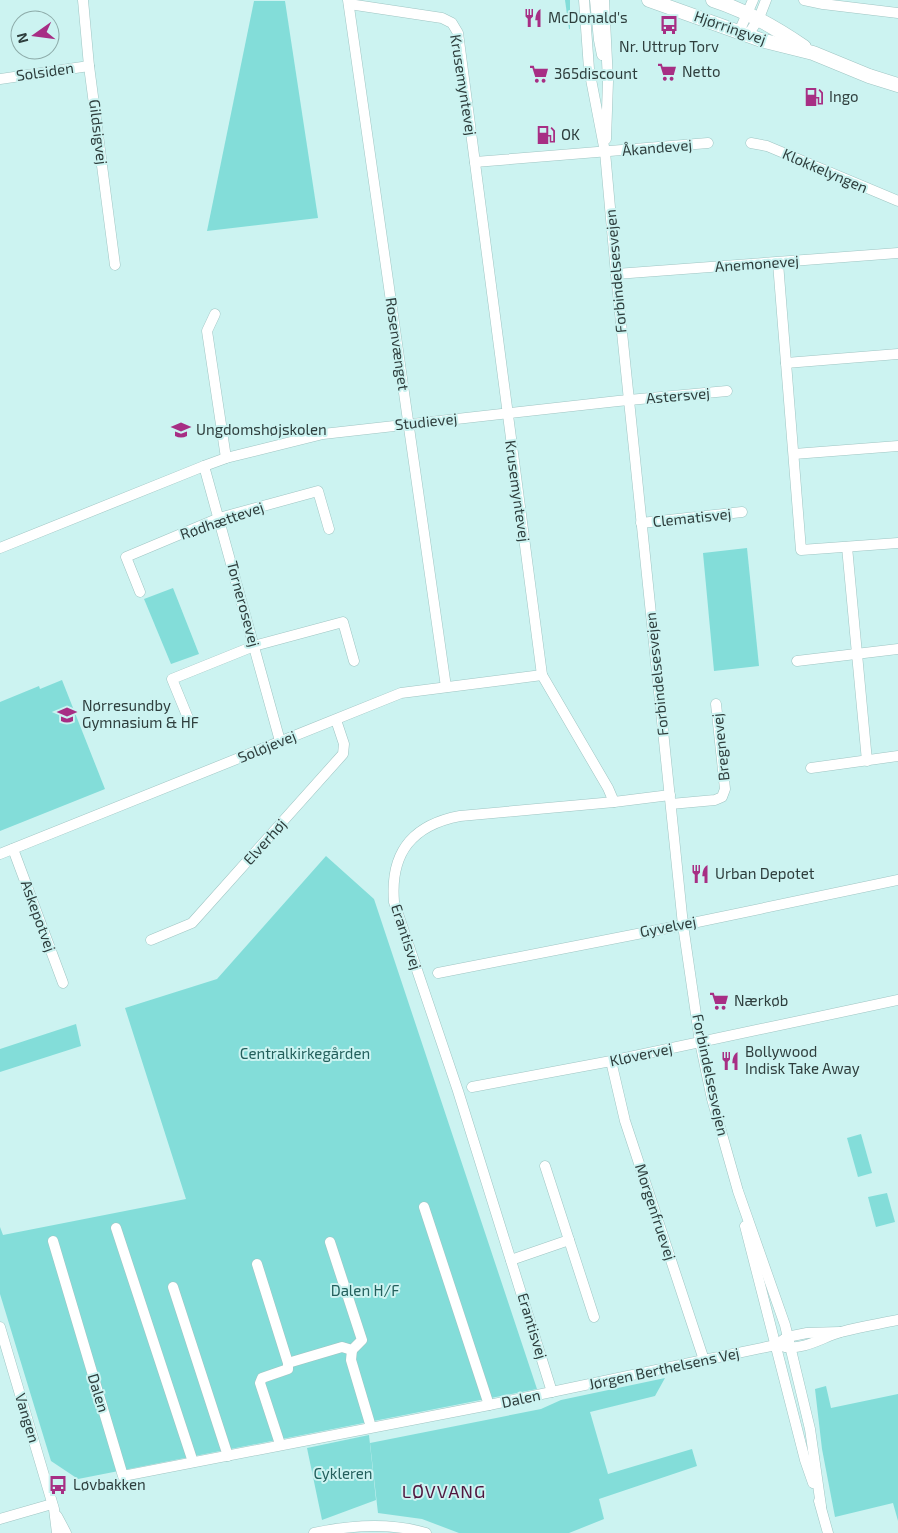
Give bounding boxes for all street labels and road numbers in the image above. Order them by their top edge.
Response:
street label: Hjørringvej [692,6,769,49]
street label: Krusemyntevej [446,33,481,137]
street label: Solsiden [15,58,75,84]
street label: Gildsigvej [85,98,112,166]
street label: Åkandevej [621,135,693,160]
street label: Klokkelyngen [780,144,871,196]
street label: Forbindelsesvejen [601,208,630,334]
street label: Anemonevej [714,251,800,276]
street label: Rosenvænget [383,296,413,392]
street label: Astersvej [645,383,711,408]
street label: Studievej [394,409,458,434]
street label: Krusemyntevej [501,439,534,543]
street label: Rødhættevej [177,497,266,544]
street label: Clematisvej [652,504,732,531]
street label: Tornerosevej [223,559,264,649]
street label: Forbindelsesvejen [641,611,672,737]
street label: Bregnevej [708,712,734,782]
street label: Soløjevej [235,726,299,767]
street label: Elverhøj [239,815,290,869]
street label: Askepotvej [17,877,60,954]
street label: Erantisvej [387,902,426,972]
street label: Gyvelvej [638,912,698,941]
street label: Forbindelsesvejen [688,1012,733,1138]
street label: Kløvervej [608,1039,674,1070]
street label: Morgenfruevej [631,1161,680,1263]
street label: Erantisvej [513,1291,552,1361]
street label: Jørgen Berthelsens Vej [587,1343,741,1394]
street label: Dalen [85,1371,113,1414]
street label: Dalen [500,1385,542,1411]
street label: Vangen [12,1391,44,1445]

